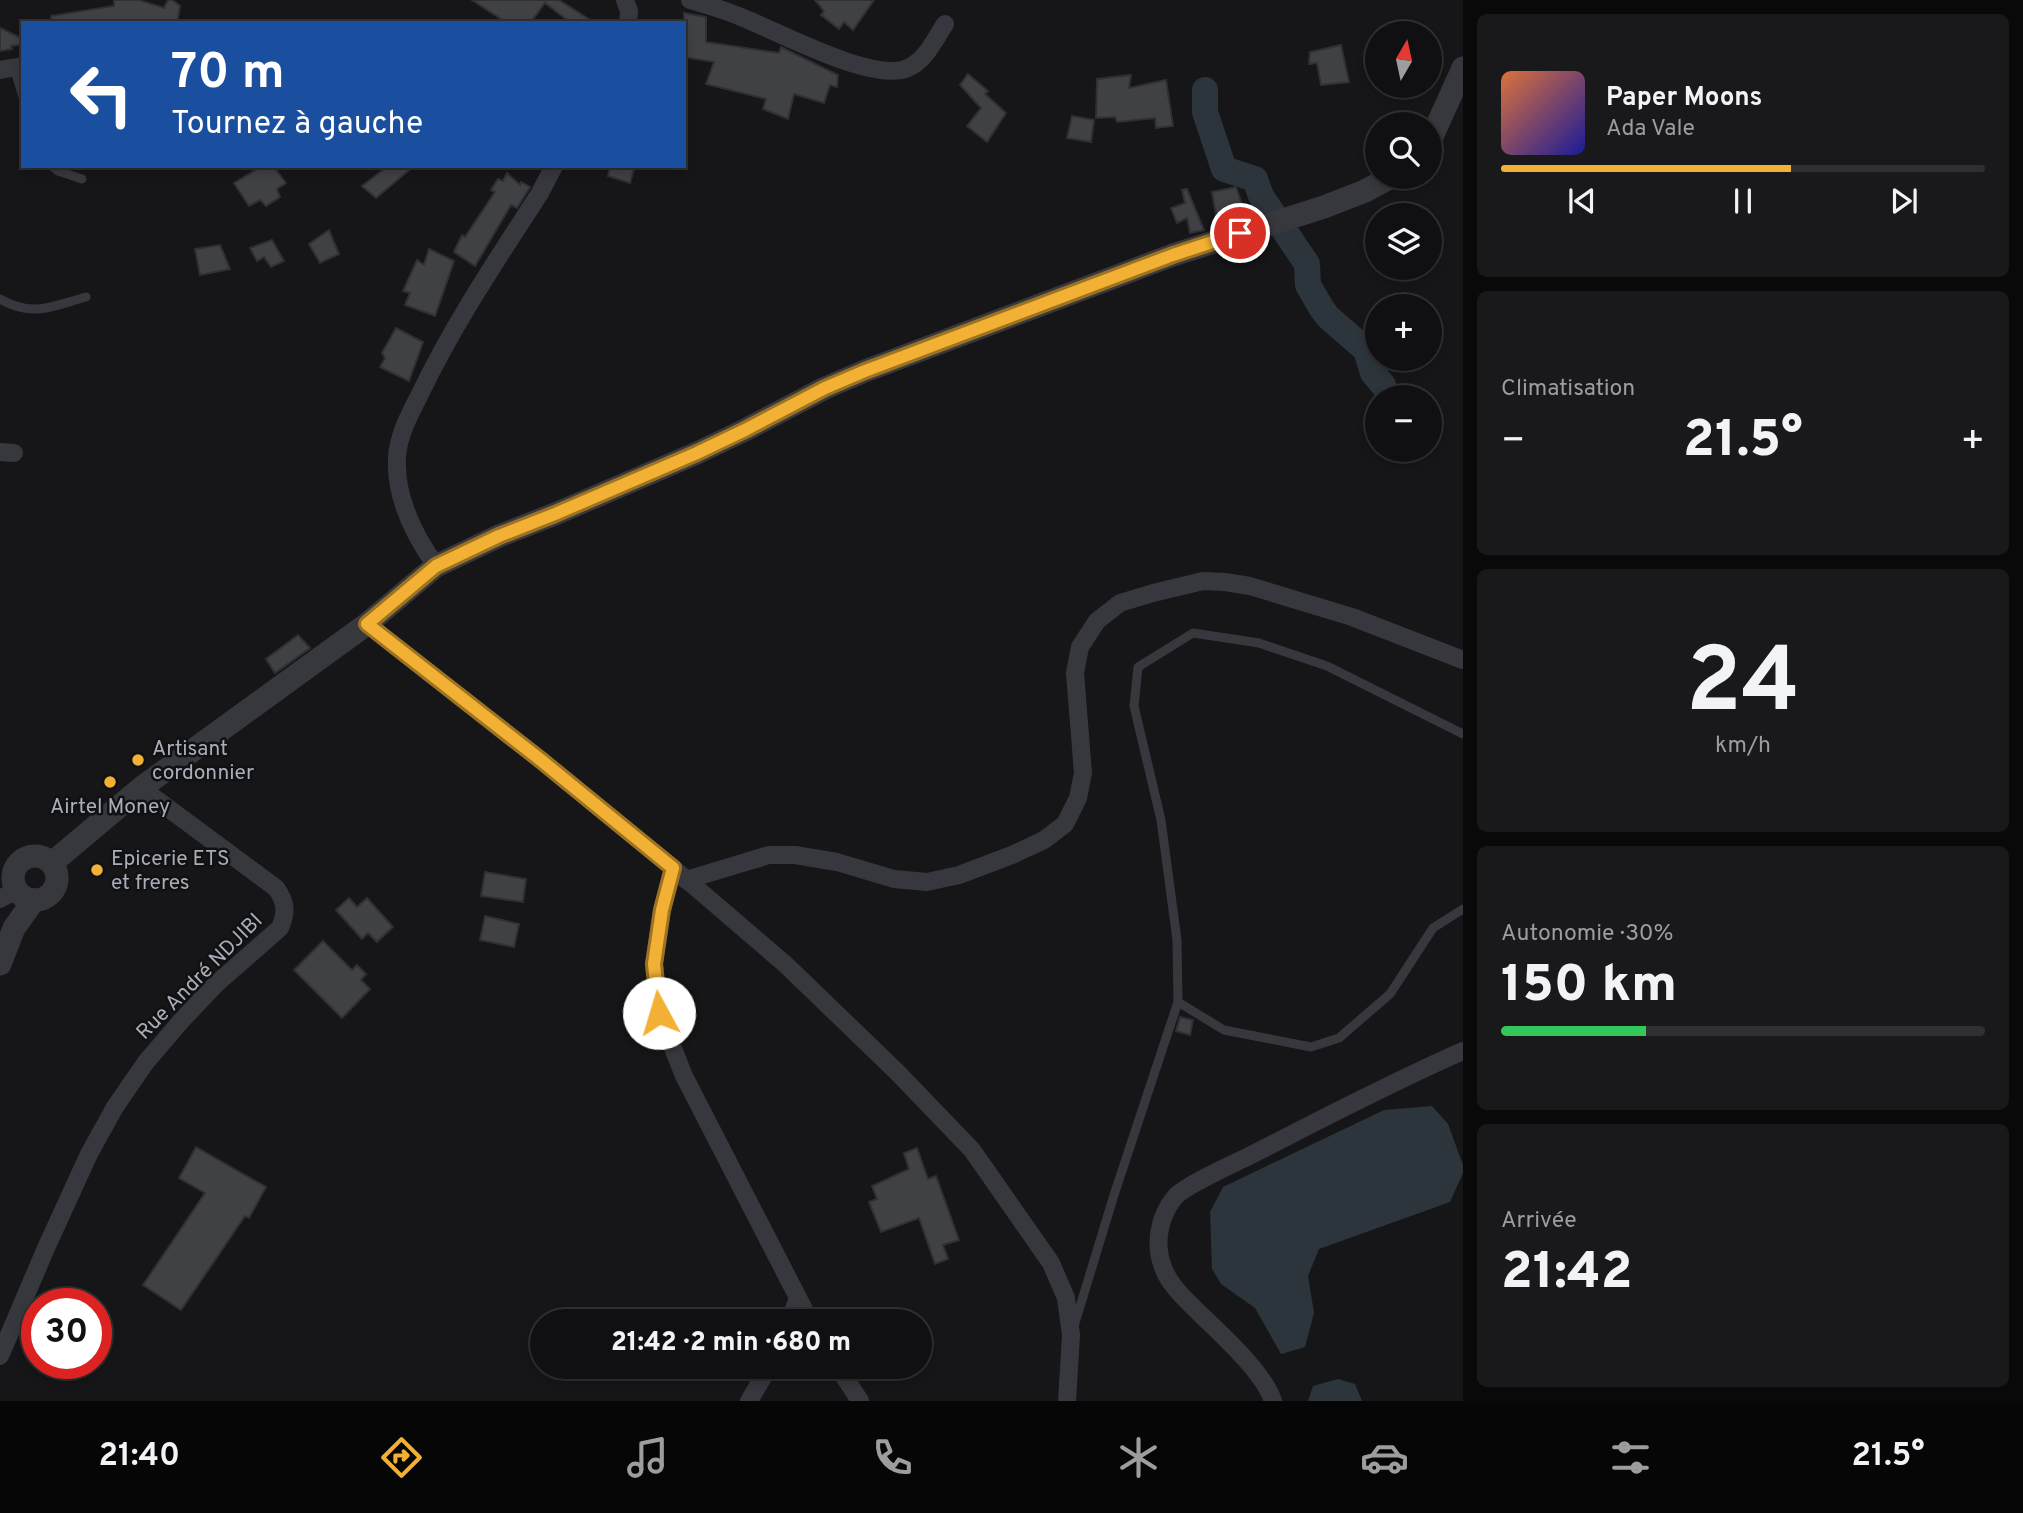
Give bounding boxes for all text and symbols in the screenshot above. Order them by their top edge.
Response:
north arrow [1365,21,1442,98]
map controls [1365,21,1442,462]
text: 70 m [171,44,285,106]
icon: left [56,49,147,140]
text: Paper Moons [1606,82,1762,115]
text: Tournez à gauche [171,105,423,145]
button: search [1365,112,1442,189]
text: Ada Vale [1606,115,1695,144]
icon: previous [1563,182,1601,220]
icon: pause [1724,182,1762,220]
icon: next [1885,182,1923,220]
pin [1210,203,1270,263]
button: layers [1365,203,1442,280]
icon: arrive [1221,214,1259,252]
button: + [1365,294,1442,371]
text: Climatisation [1501,375,1635,404]
button: − [1365,385,1442,462]
text: 21.5° [1683,409,1803,475]
text: − [1501,418,1526,467]
text: + [1960,418,1985,467]
text: 24 [1686,629,1800,744]
text: km/h [1715,732,1771,761]
place label: Artisant cordonnier [152,736,254,787]
marker: Artisant cordonnier [130,752,146,768]
marker: Airtel Money [102,774,118,790]
place label: Airtel Money [50,794,170,821]
place label: Epicerie ETS et freres [111,846,230,897]
marker: Epicerie ETS et freres [89,862,105,878]
street label: Rue André NDJIBI [131,908,269,1046]
text: Autonomie · 30% [1501,920,1674,949]
text: 150 km [1501,954,1677,1020]
position arrow [622,976,696,1050]
text: Arrivée [1501,1207,1577,1236]
text: 21:42 [1501,1241,1633,1307]
speed limit sign: 30 [21,1288,112,1379]
text: 21:42 · 2 min · 680 m [611,1327,851,1360]
icon: directions [377,1433,426,1482]
icon: music [623,1433,672,1482]
icon: phone [868,1433,917,1482]
icon: climate [1114,1433,1163,1482]
icon: car [1360,1433,1409,1482]
icon: filters [1606,1433,1655,1482]
text: 21:40 [98,1437,180,1477]
text: 21.5° [1851,1437,1925,1477]

